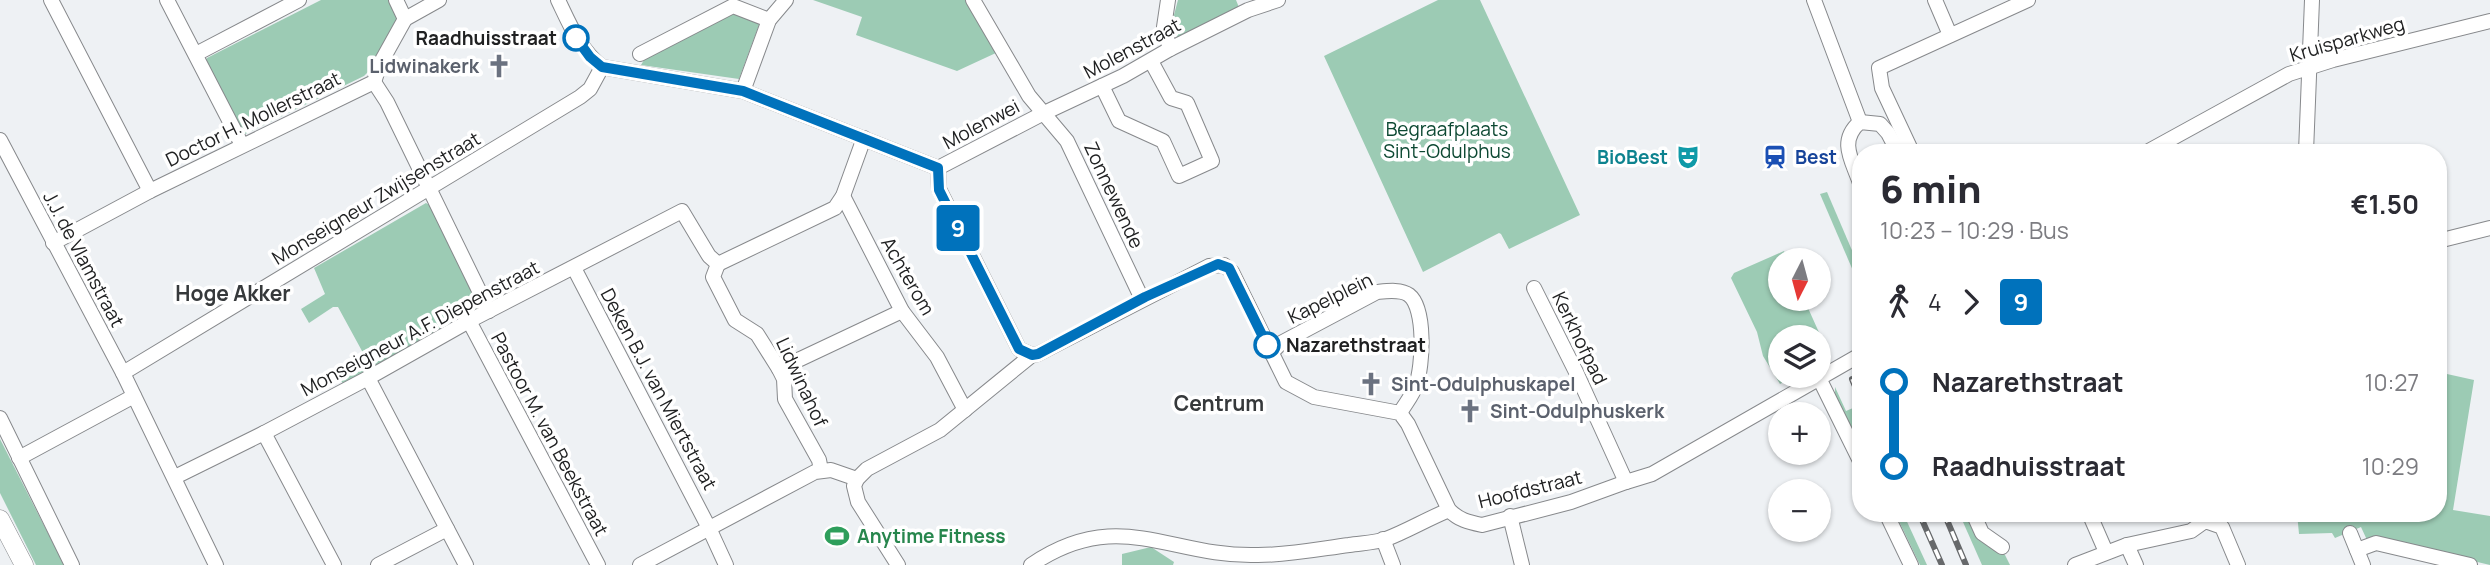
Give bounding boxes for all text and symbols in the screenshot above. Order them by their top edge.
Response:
street label: Kruisparkweg [2286,10,2408,68]
street label: Molenstraat [1079,12,1185,84]
place label: Raadhuisstraat [415,25,557,51]
marker: Raadhuisstraat [563,25,589,51]
church icon: Lidwinakerk [485,52,513,80]
place label: Lidwinakerk [369,53,480,79]
street label: Doctor H. Mollerstraat [161,65,345,173]
street label: Molenwei [938,93,1024,155]
park label: Begraafplaats Sint-Odulphus [1383,116,1511,164]
street label: Monseigneur Zwijsenstraat [267,125,485,271]
street label: Zonnewende [1078,138,1150,252]
theatre icon: BioBest [1674,143,1702,171]
station icon: Best [1761,143,1789,171]
place label: BioBest [1597,144,1668,170]
place label: Best [1795,144,1837,170]
text: 6 min [1880,162,1981,214]
text: €1.50 [2351,186,2419,222]
street label: J.J. de Vlamstraat [37,187,131,331]
line badge: 9 [935,205,981,251]
text: 9 [951,211,965,244]
text: 10:23 – 10:29 · Bus [1880,214,2069,246]
street label: Achterom [875,232,941,320]
north arrow [1768,248,1830,312]
map controls [1768,248,1831,542]
street label: Monseigneur A.F. Diepenstraat [296,254,544,402]
street label: Kapelplein [1283,266,1377,330]
district label: Hoge Akker [175,279,291,307]
icon: walk [1880,283,1918,321]
icon: forward [1952,283,1990,321]
street label: Deken B.J. van Miertstraat [595,284,723,494]
text: 9 [2014,285,2028,318]
text: 4 [1928,286,1942,318]
street label: Kerkhofpad [1546,287,1614,389]
button: layers [1768,325,1831,388]
street label: Pastoor M. van Beekstraat [485,328,615,540]
marker: Nazarethstraat [1254,332,1280,358]
place label: Nazarethstraat [1286,332,1426,358]
street label: Lidwinahof [770,333,834,431]
text: Nazarethstraat [1932,364,2124,400]
text: 10:27 [2364,366,2419,398]
church icon: Sint-Odulphuskapel [1357,370,1385,398]
place label: Sint-Odulphuskapel [1391,371,1576,397]
district label: Centrum [1174,389,1264,417]
church icon: Sint-Odulphuskerk [1456,397,1484,425]
place label: Sint-Odulphuskerk [1490,398,1665,424]
button: + [1768,402,1831,465]
text: Raadhuisstraat [1932,448,2126,484]
text: 10:29 [2362,450,2419,482]
street label: Hoofdstraat [1475,464,1585,514]
button: − [1768,479,1831,542]
sports icon: Anytime Fitness [823,522,851,550]
place label: Anytime Fitness [857,523,1006,549]

